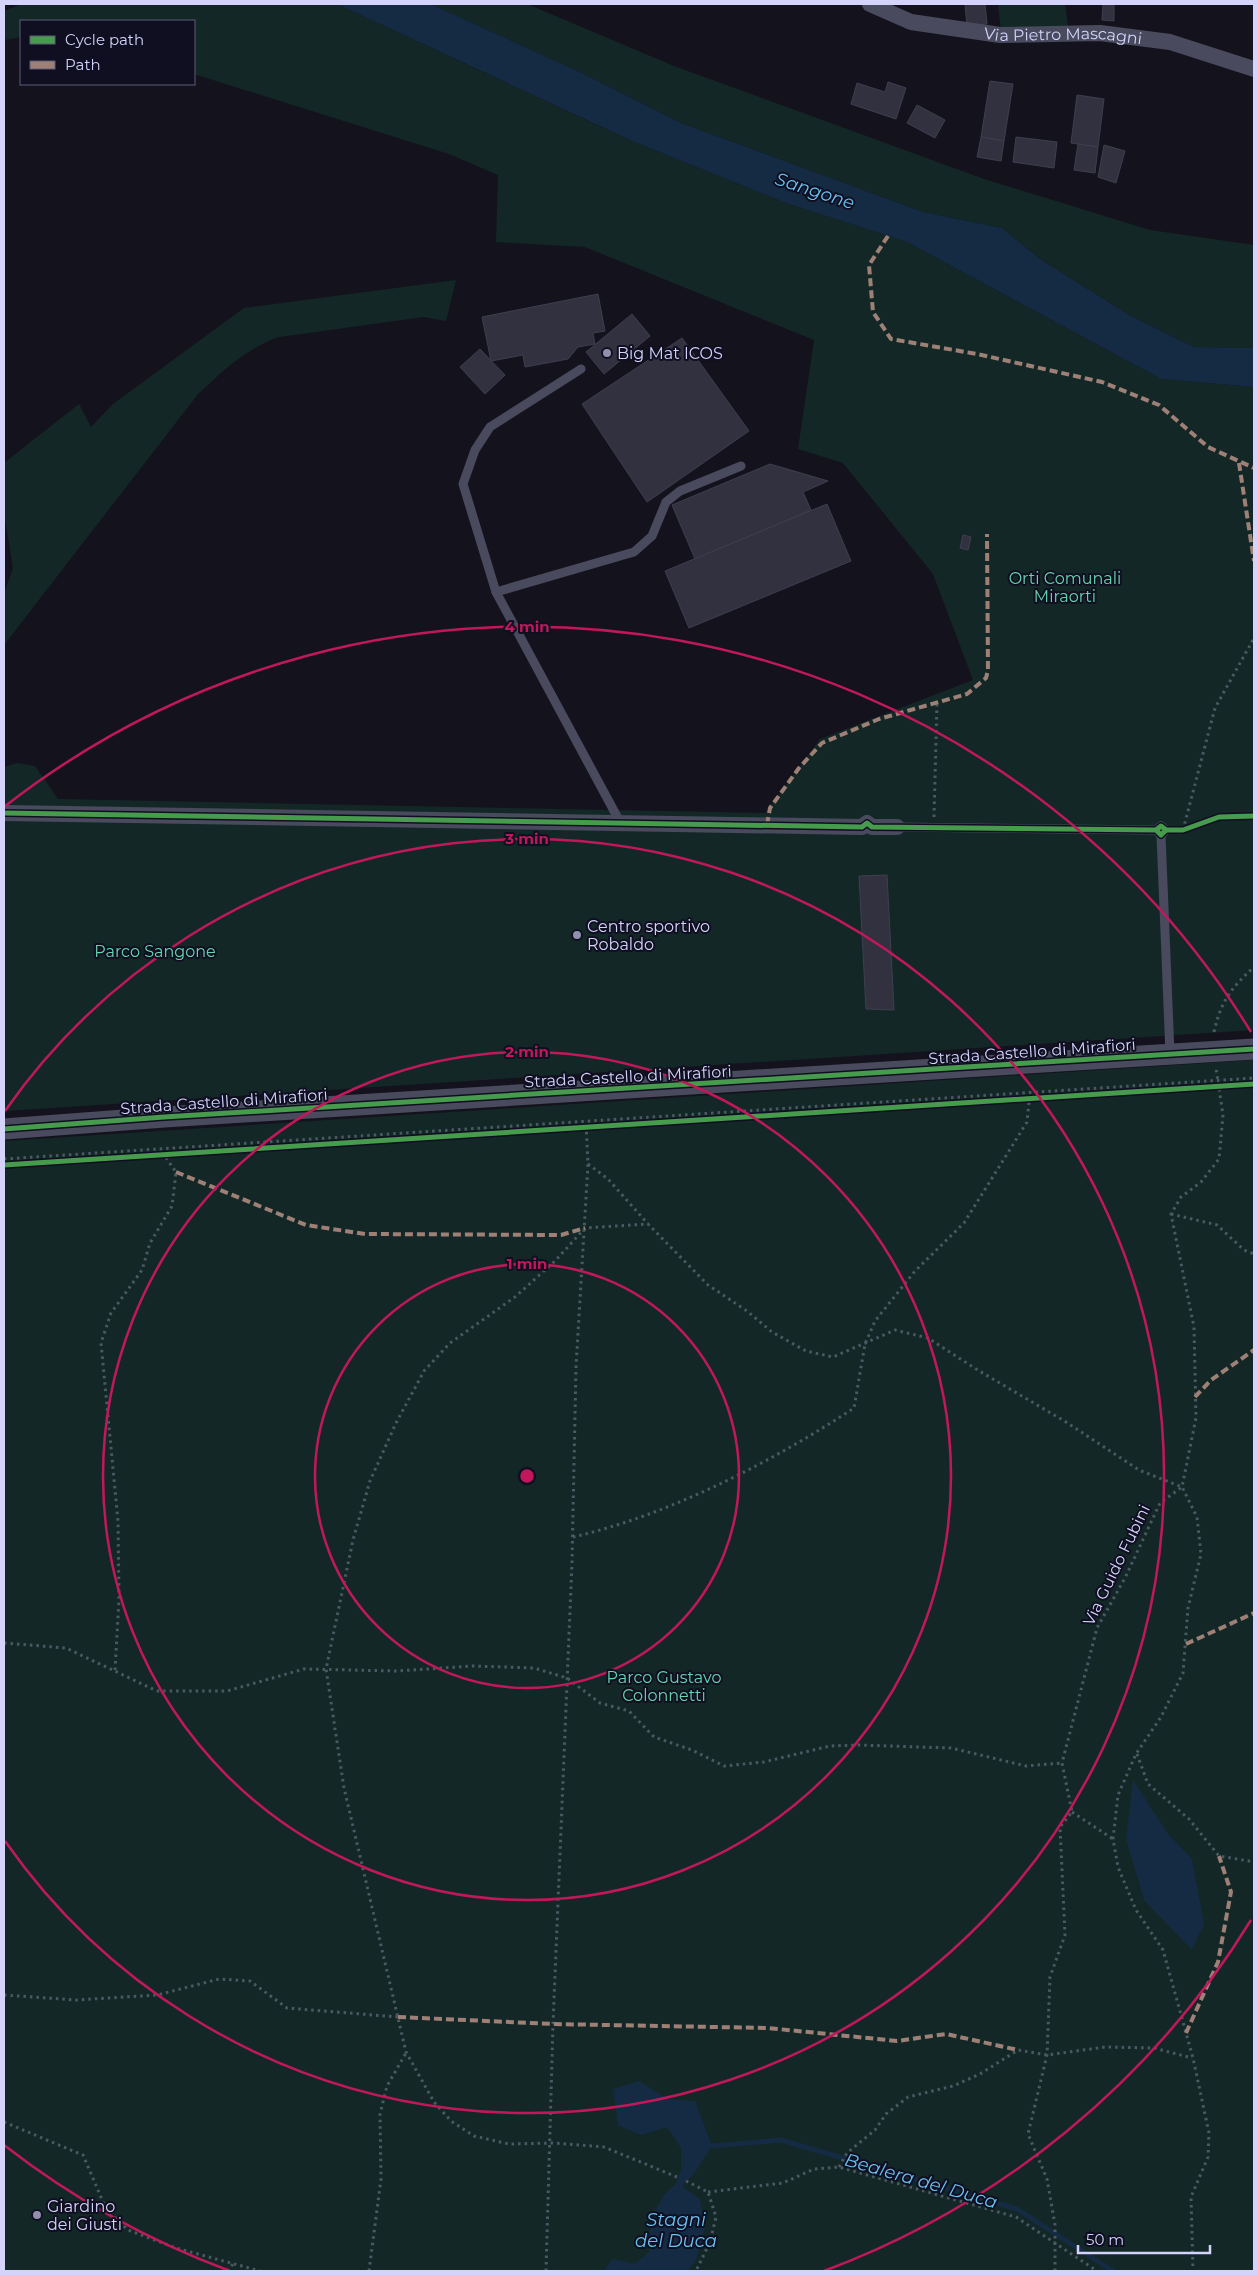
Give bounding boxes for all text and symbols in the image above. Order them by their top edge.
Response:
legend [20,20,195,85]
street label: Via Pietro Mascagni [983,24,1143,48]
text: Cycle path [65,30,144,49]
text: Path [65,55,101,74]
water label: Sangone [773,168,858,214]
place label: Big Mat ICOS [617,344,723,363]
marker: Big Mat ICOS [601,347,613,359]
park label: Orti Comunali Miraorti [1009,569,1121,606]
text: 4 min [504,617,550,636]
text: 3 min [504,829,549,848]
place label: Centro sportivo Robaldo [587,917,710,954]
marker: Centro sportivo Robaldo [571,929,583,941]
park label: Parco Sangone [94,942,216,961]
street label: Strada Castello di Mirafiori [928,1035,1136,1068]
text: 2 min [505,1042,549,1061]
street label: Strada Castello di Mirafiori [524,1062,732,1091]
street label: Strada Castello di Mirafiori [120,1085,328,1118]
text: 1 min [507,1254,547,1273]
centre of rings [518,1467,536,1485]
street label: Via Guido Fubini [1079,1502,1154,1629]
park label: Parco Gustavo Colonnetti [607,1668,721,1705]
water label: Bealera del Duca [842,2149,1000,2213]
place label: Giardino dei Giusti [47,2197,122,2234]
marker: Giardino dei Giusti [31,2209,43,2221]
water label: Stagni del Duca [635,2209,717,2252]
scale bar [1078,2222,1210,2254]
text: 50 m [1086,2230,1124,2249]

